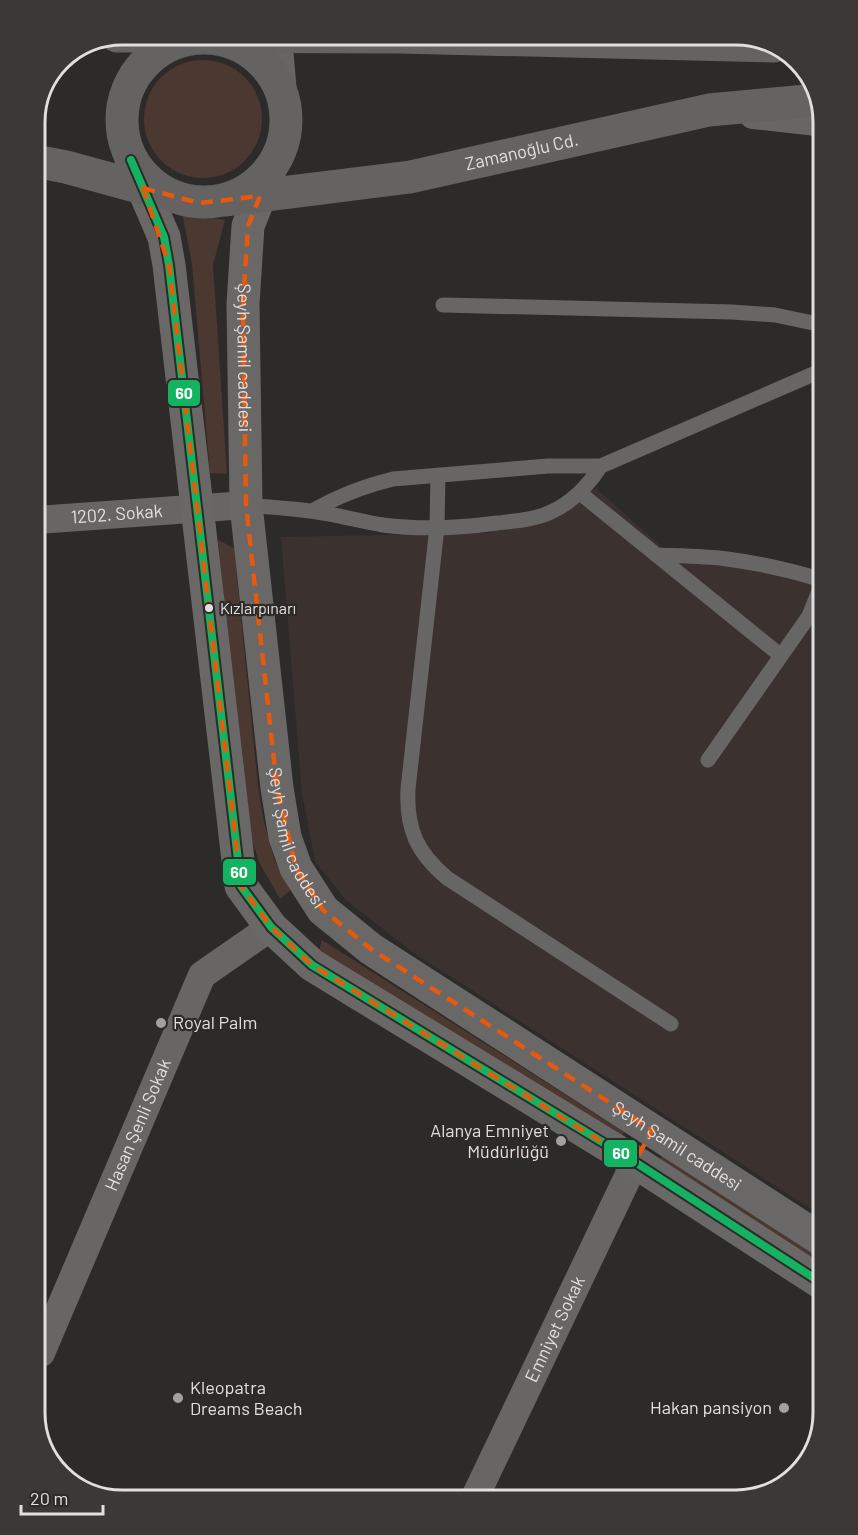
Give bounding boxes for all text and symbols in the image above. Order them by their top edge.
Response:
street label: Zamanoğlu Cd. [463,128,580,174]
street label: Şeyh Şamil caddesi [233,282,257,432]
line badge: 60 [167,379,201,407]
text: 60 [175,383,193,402]
street label: 1202. Sokak [70,499,163,528]
place label: Kızlarpınarı [220,598,296,617]
marker: Kızlarpınarı [203,602,215,614]
street label: Şeyh Şamil caddesi [265,766,331,912]
line badge: 60 [222,858,257,886]
text: 60 [230,862,248,881]
place label: Royal Palm [173,1011,257,1033]
marker: Royal Palm [154,1016,168,1030]
street label: Hasan Şenli Sokak [99,1055,175,1194]
street label: Şeyh Şamil caddesi [608,1096,746,1195]
place label: Alanya Emniyet Müdürlüğü [430,1119,549,1162]
marker: Alanya Emniyet Müdürlüğü [554,1134,568,1148]
line badge: 60 [603,1139,638,1168]
text: 60 [612,1143,630,1162]
street label: Emniyet Sokak [520,1272,589,1385]
place label: Kleopatra Dreams Beach [190,1376,302,1419]
marker: Kleopatra Dreams Beach [171,1391,185,1405]
place label: Hakan pansiyon [650,1396,772,1418]
marker: Hakan pansiyon [777,1401,791,1415]
scale bar [21,1478,104,1516]
text: 20 m [30,1487,68,1509]

